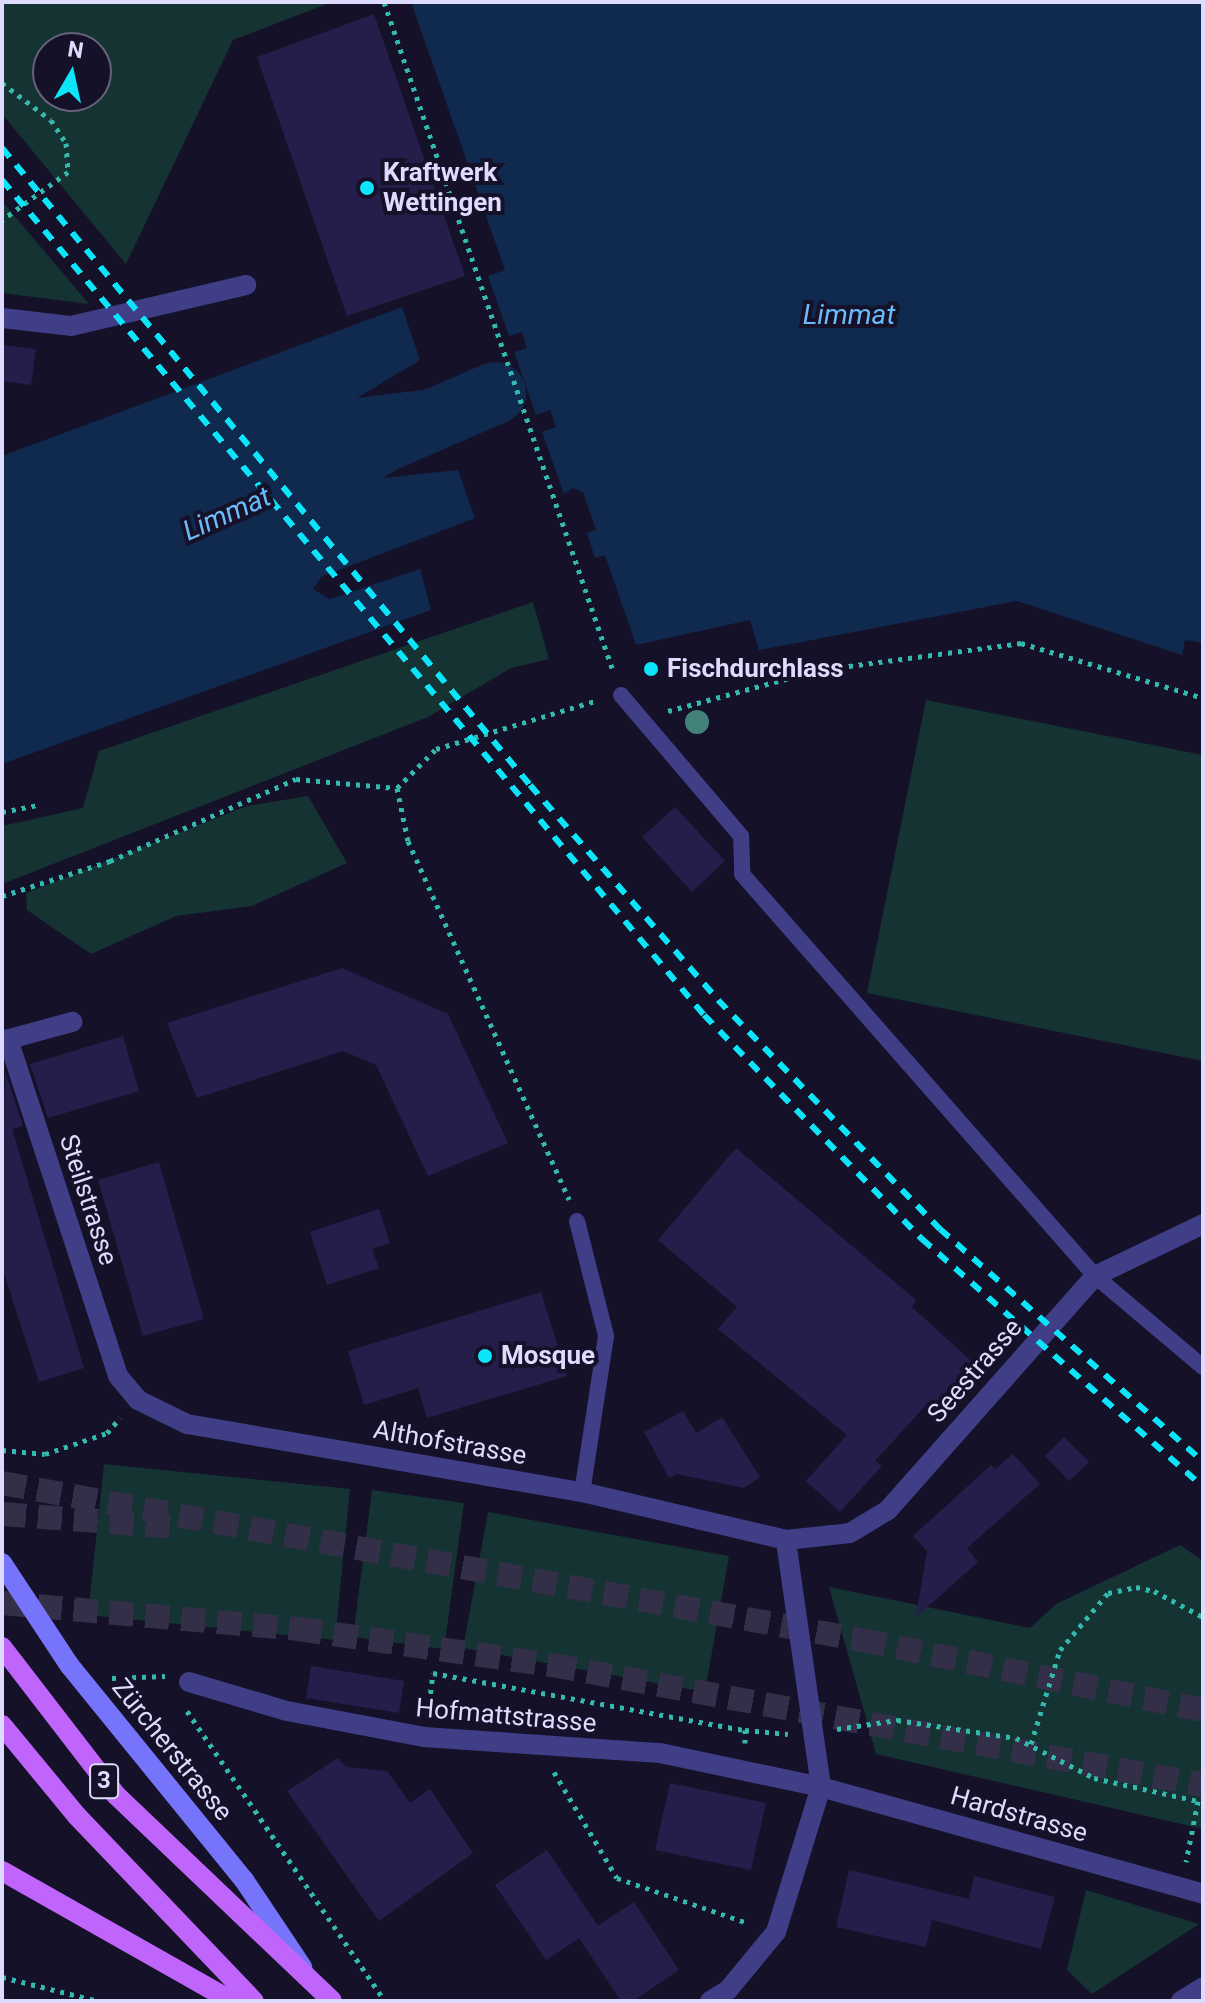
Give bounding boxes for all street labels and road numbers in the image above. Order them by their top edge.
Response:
street label: Steilstrasse [52,1131,124,1269]
street label: Seestrasse [921,1312,1029,1430]
street label: Althofstrasse [371,1414,529,1472]
street label: Zürcherstrasse [105,1673,239,1827]
street label: Hofmattstrasse [414,1693,598,1739]
road number: 3 [88,1761,120,1801]
street label: Hardstrasse [947,1781,1091,1849]

